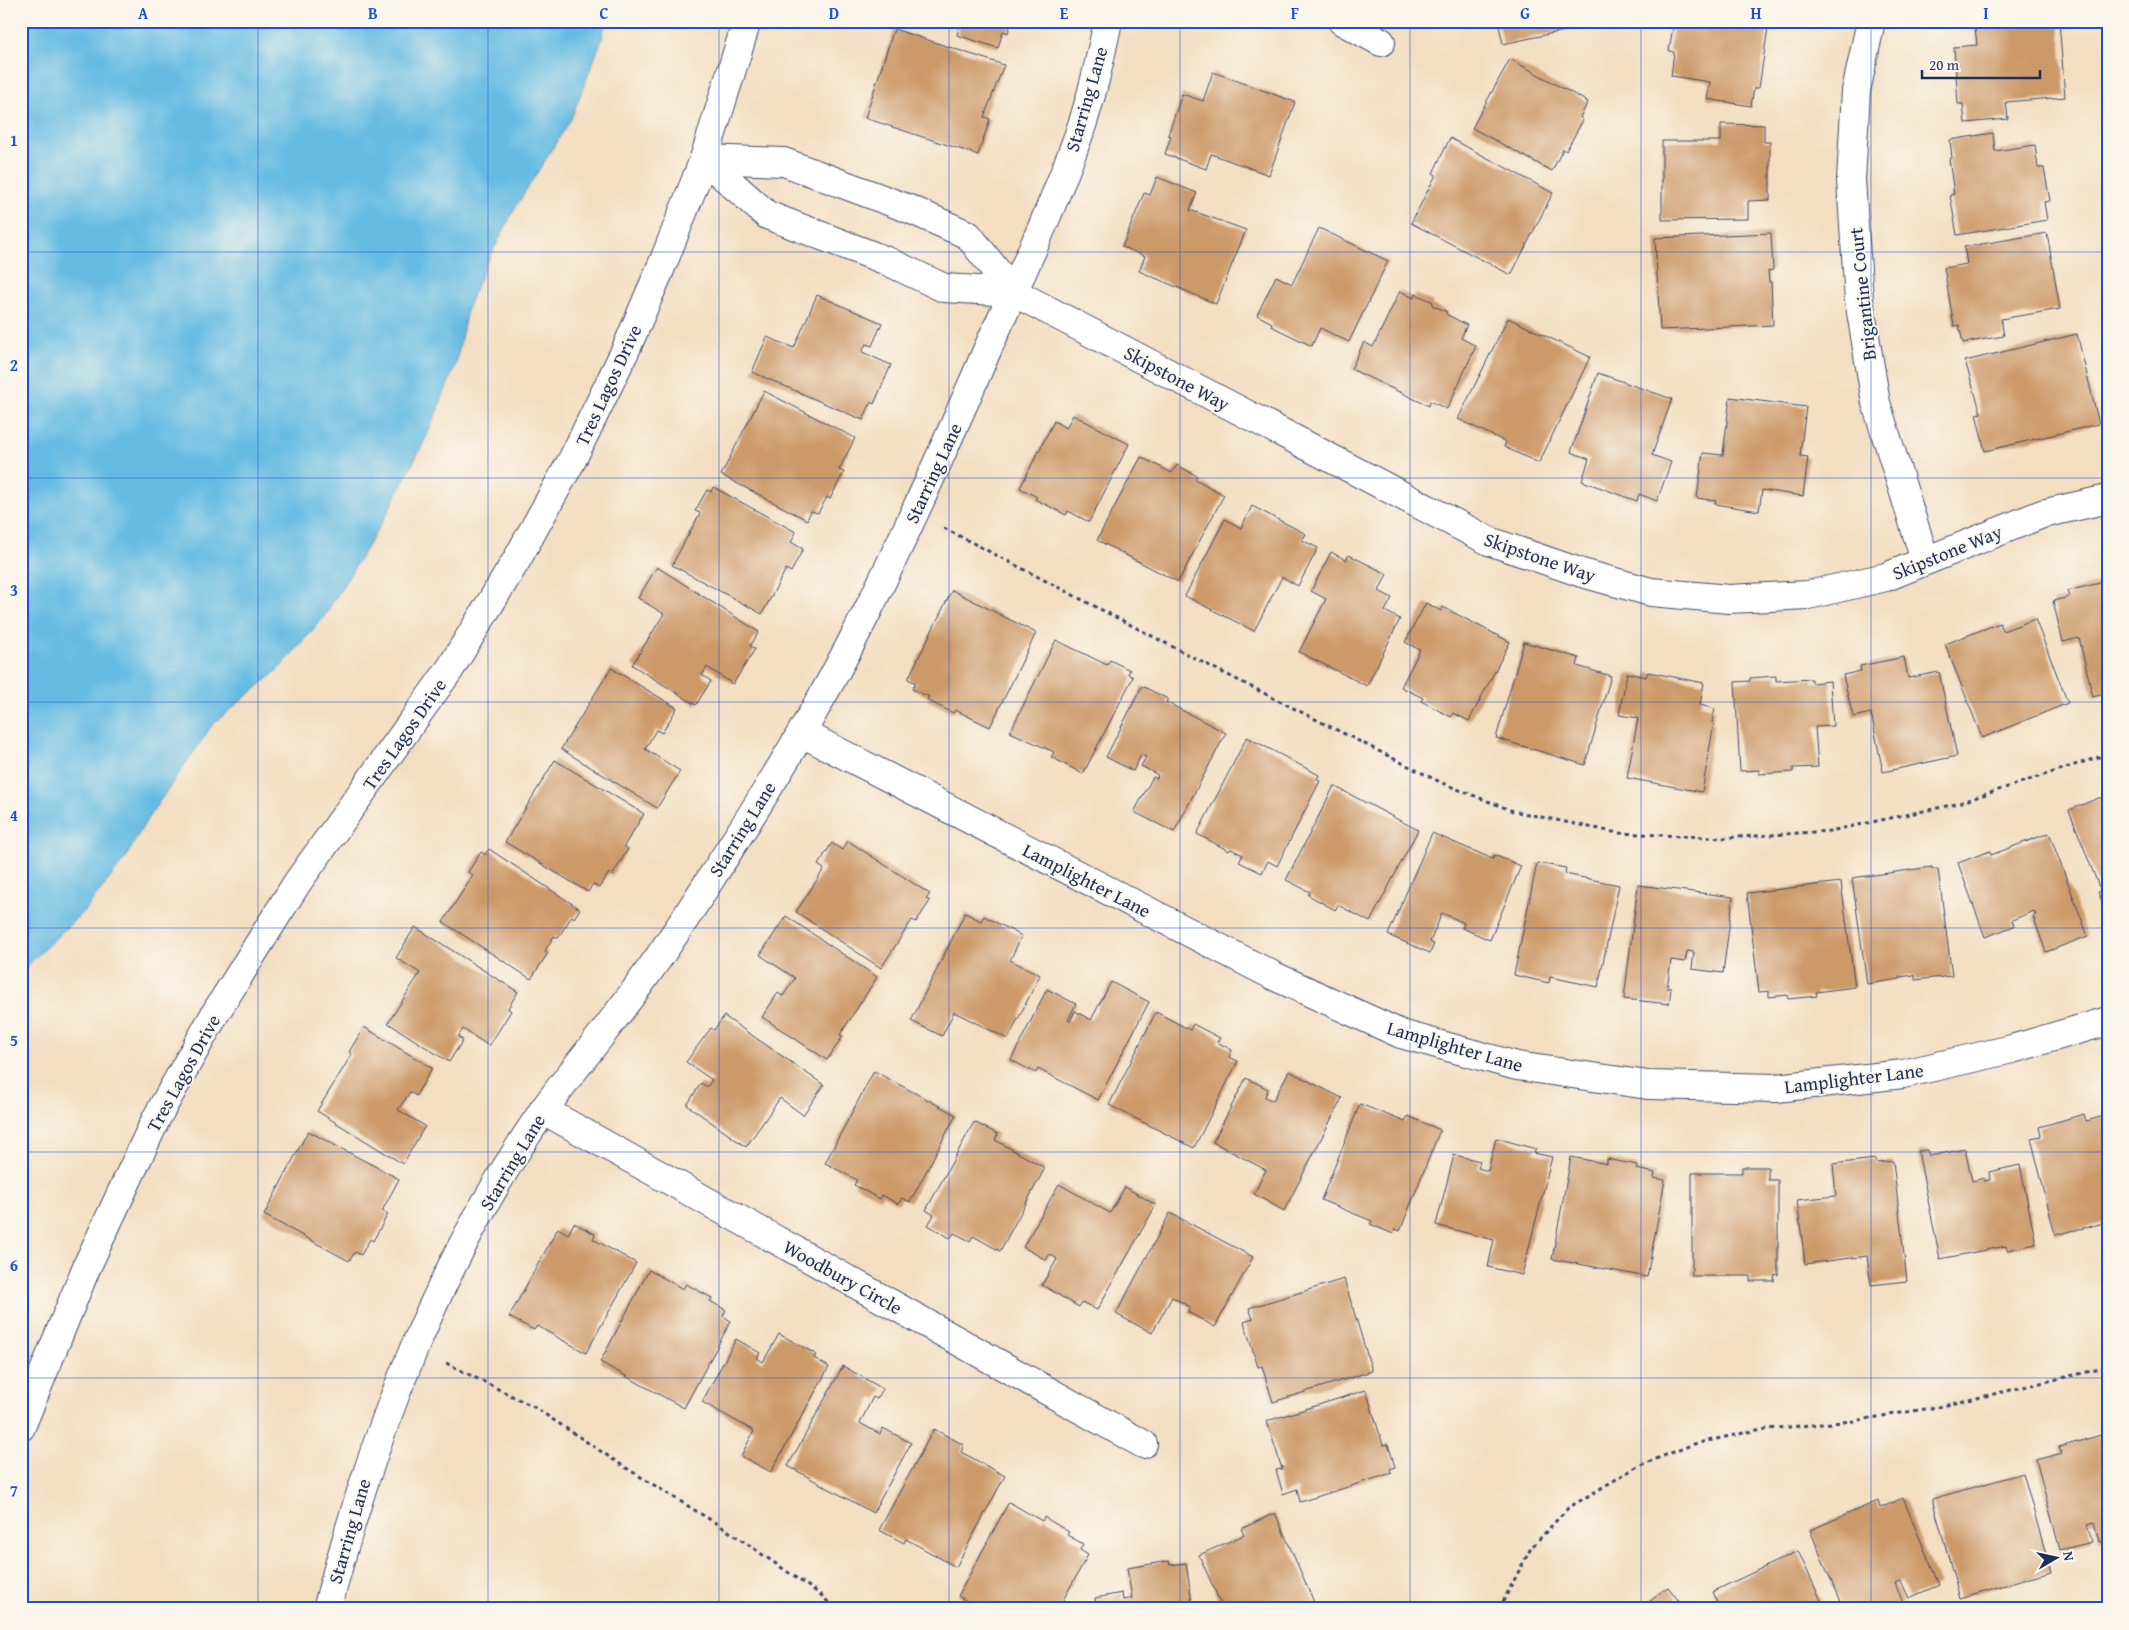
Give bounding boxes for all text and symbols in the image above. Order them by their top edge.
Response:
text: A [138,1,149,25]
text: B [368,1,378,25]
text: C [599,1,609,25]
text: D [829,1,839,25]
text: E [1060,1,1069,25]
text: F [1291,1,1299,25]
text: G [1520,1,1530,25]
text: H [1750,1,1762,25]
text: I [1983,1,1989,25]
street label: Starring Lane [1058,43,1114,155]
scale bar [1922,48,2039,80]
text: 20 m [1929,54,1960,75]
text: 1 [10,128,18,152]
street label: Brigantine Court [1841,226,1883,362]
street label: Tres Lagos Drive [568,320,648,450]
street label: Skipstone Way [1119,338,1235,418]
text: 2 [10,353,18,377]
street label: Starring Lane [897,418,969,528]
street label: Skipstone Way [1888,517,2007,587]
street label: Skipstone Way [1481,525,1600,589]
text: 3 [10,578,18,602]
street label: Tres Lagos Drive [355,672,453,796]
street label: Starring Lane [701,776,783,882]
text: 4 [10,803,18,827]
street label: Lamplighter Lane [1018,836,1156,924]
street label: Tres Lagos Drive [139,1009,227,1137]
street label: Lamplighter Lane [1384,1013,1526,1079]
text: 5 [10,1028,18,1052]
street label: Lamplighter Lane [1783,1056,1925,1100]
street label: Starring Lane [472,1108,552,1216]
street label: Woodbury Circle [778,1233,908,1321]
text: 6 [10,1253,18,1277]
street label: Starring Lane [321,1475,377,1587]
text: 7 [10,1478,18,1502]
north arrow [2032,1532,2082,1582]
text: N [2058,1550,2080,1563]

